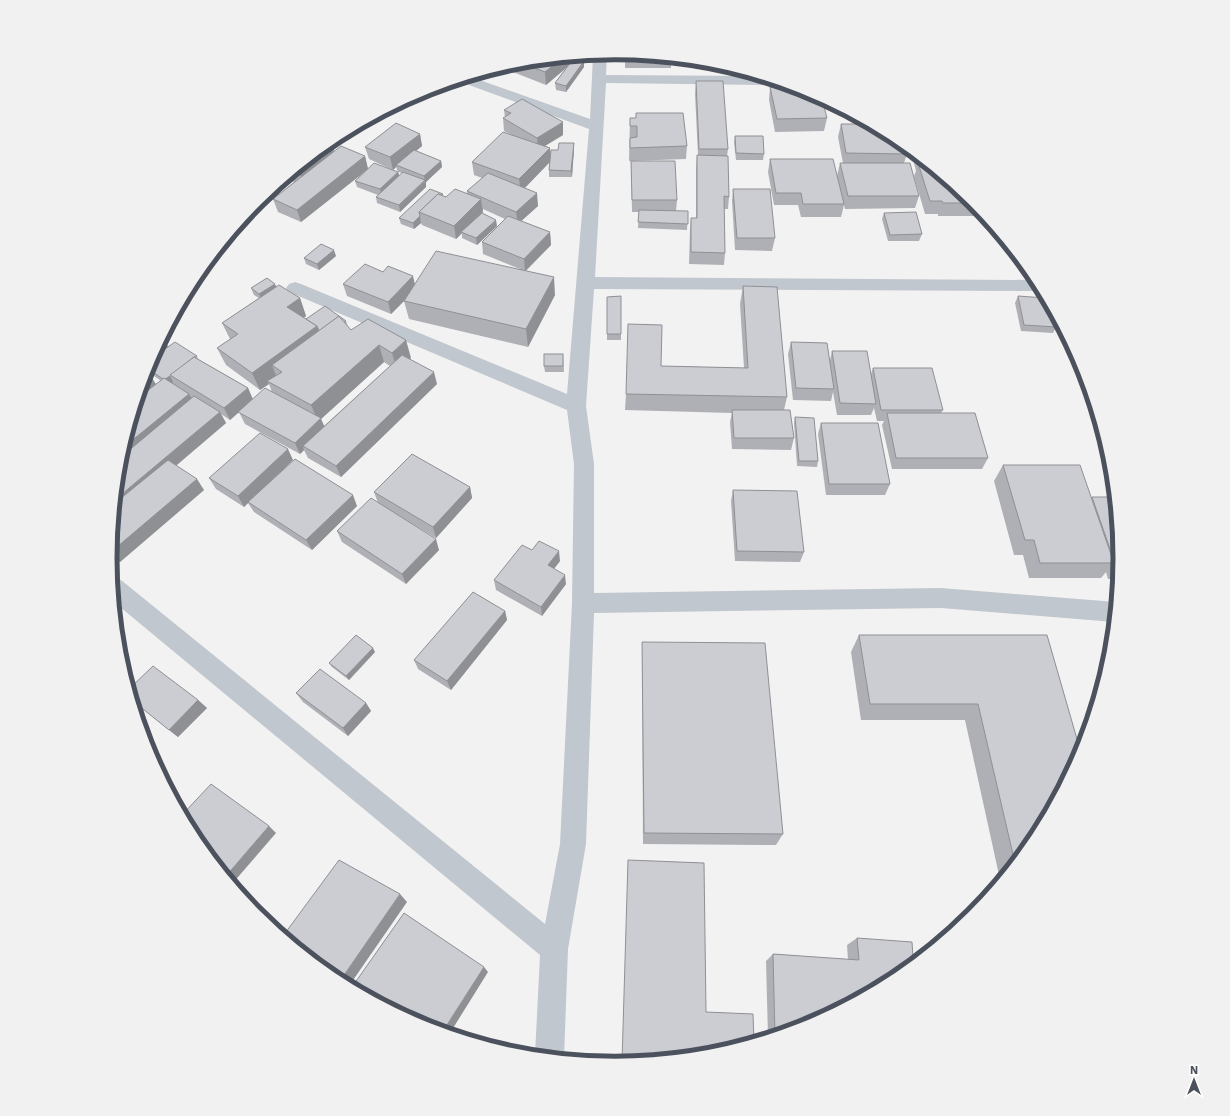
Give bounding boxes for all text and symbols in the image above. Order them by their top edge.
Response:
north arrow [1174,1060,1214,1100]
text: N [1190,1064,1198,1077]

